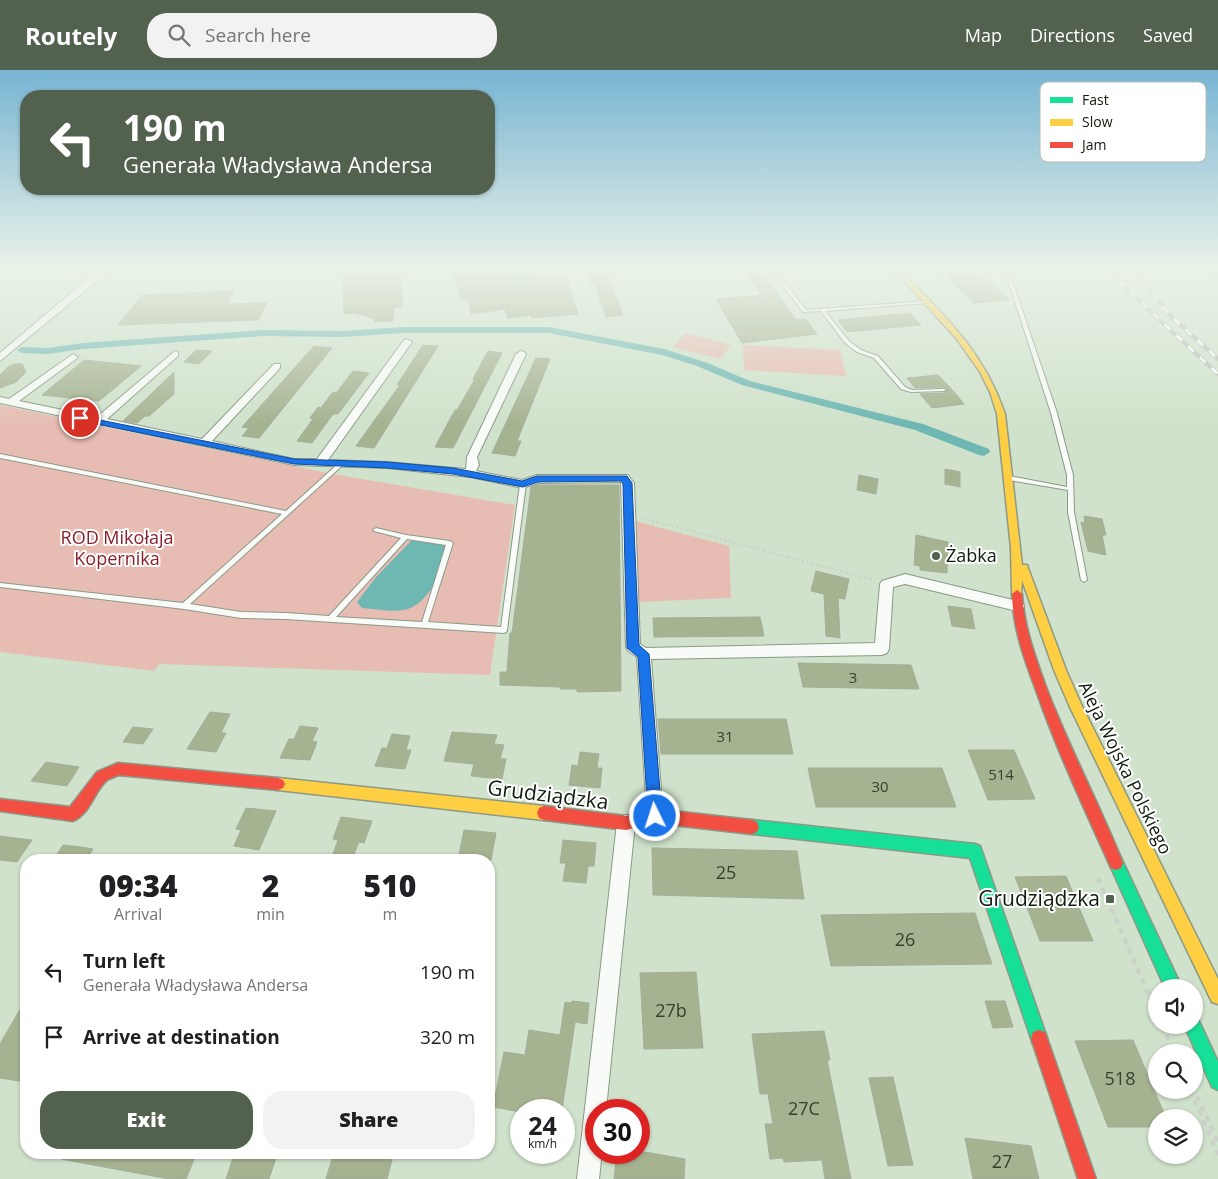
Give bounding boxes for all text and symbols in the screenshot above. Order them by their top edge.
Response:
search box [147,13,497,58]
text: Routely [25,19,117,52]
icon: search [165,21,193,49]
text: Search here [205,22,311,48]
text: Map [965,23,1002,47]
text: Directions [1030,23,1115,47]
text: Saved [1143,23,1193,47]
legend [1040,82,1206,162]
text: Fast [1082,90,1109,109]
text: 190 m [123,104,227,151]
icon: left [40,110,105,175]
text: Slow [1082,112,1113,131]
text: Jam [1080,135,1107,154]
text: Generała Władysława Andersa [123,149,433,179]
pin [59,397,101,439]
icon: arrive [66,404,94,432]
park label: ROD Mikołaja Kopernika [61,525,173,570]
place label: Żabka [946,543,997,567]
marker: Żabka [930,550,942,562]
house number: 3 [849,667,857,687]
street label: Aleja Wojska Polskiego [1074,677,1178,858]
house number: 31 [716,726,734,746]
house number: 514 [988,764,1014,784]
street label: Grudziądzka [486,773,610,815]
house number: 30 [871,776,889,796]
position arrow [628,789,680,841]
house number: 25 [716,860,736,884]
text: 09:34 [99,865,178,906]
text: 2 [262,865,279,906]
text: 510 [364,865,416,906]
place label: Grudziądzka [978,884,1100,912]
marker: Grudziądzka [1104,893,1116,905]
text: Arrival [114,903,162,925]
text: min [256,903,285,925]
text: m [383,903,397,925]
house number: 26 [895,927,915,951]
text: Turn left [83,948,165,974]
icon: left [40,958,68,986]
text: 190 m [420,959,475,985]
text: Generała Władysława Andersa [83,974,308,996]
map controls [1148,979,1203,1164]
button: sound [1148,979,1203,1034]
house number: 27b [655,998,687,1022]
icon: arrive [40,1023,68,1051]
text: Arrive at destination [83,1024,280,1050]
text: 320 m [420,1024,475,1050]
button: search [1148,1044,1203,1099]
house number: 518 [1105,1066,1135,1090]
button: Exit [40,1091,253,1149]
button: Share [263,1091,475,1149]
house number: 27C [788,1096,820,1120]
speed limit sign: 30 [585,1099,650,1164]
text: 24 [528,1108,557,1142]
button: layers [1148,1109,1203,1164]
text: km/h [528,1135,557,1152]
house number: 27 [992,1149,1012,1173]

